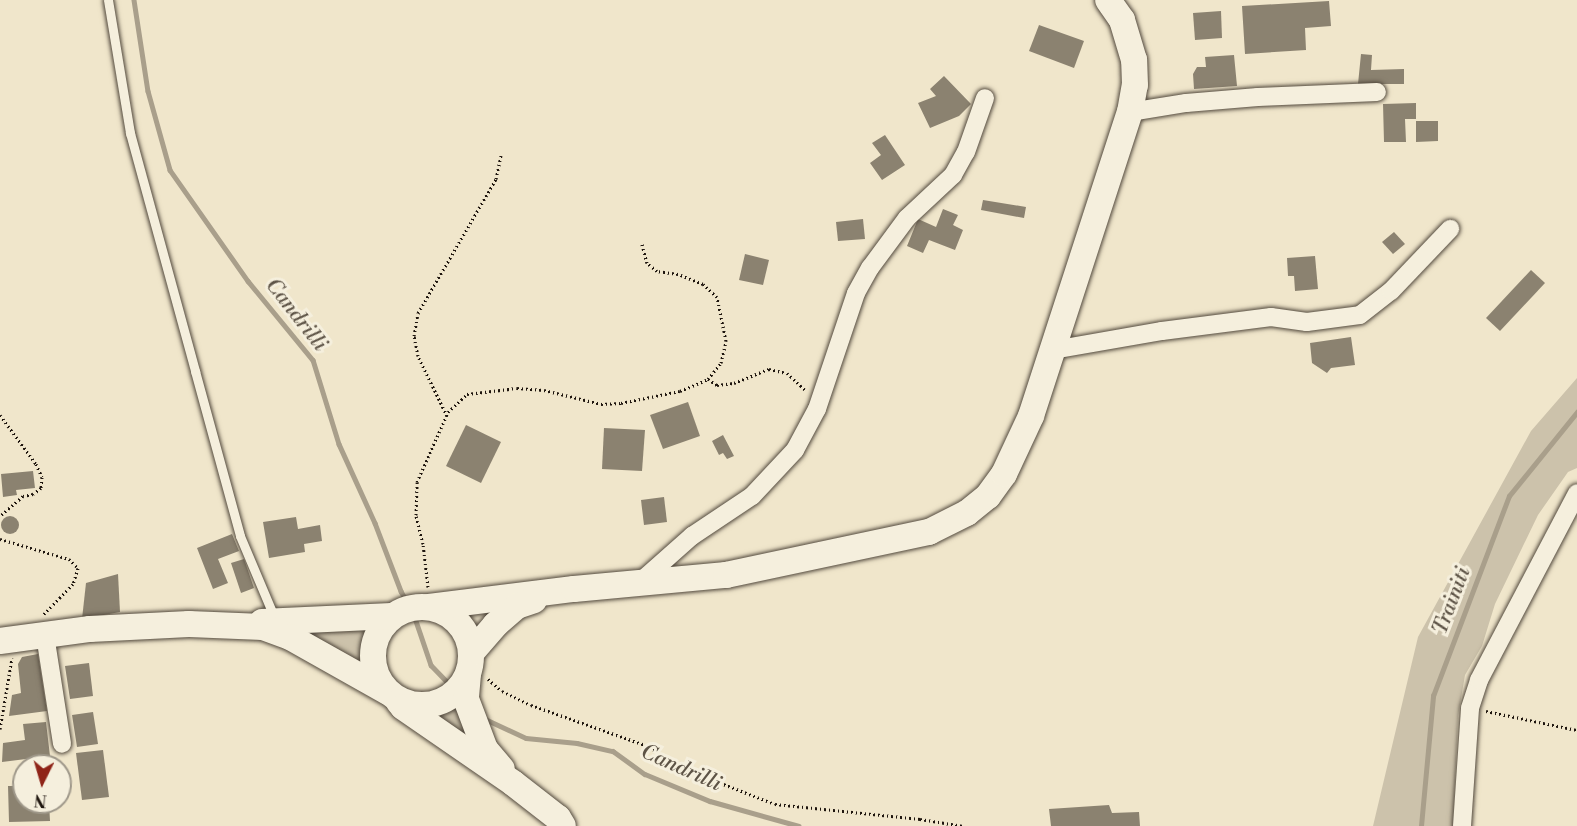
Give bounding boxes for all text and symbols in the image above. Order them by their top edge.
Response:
water label: Candrilli [260,274,332,356]
water label: Trainiti [1428,564,1476,638]
water label: Candrilli [637,739,725,797]
north arrow [12,754,72,814]
text: N [33,789,48,810]

